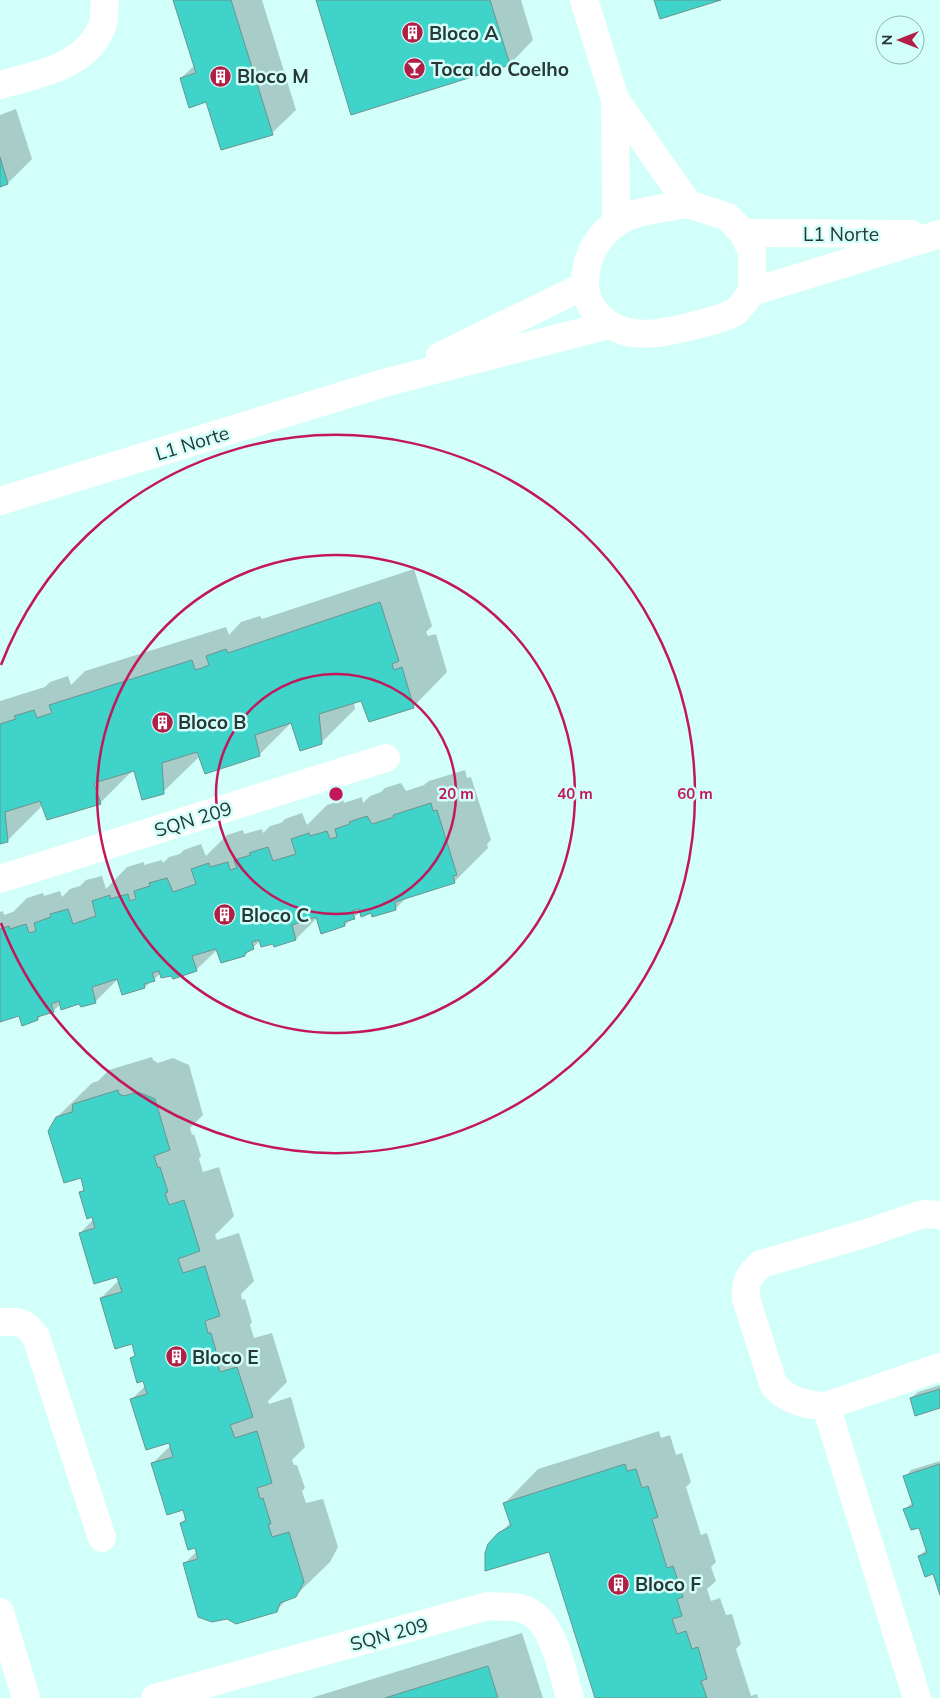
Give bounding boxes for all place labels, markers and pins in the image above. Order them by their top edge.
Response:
building icon: Bloco A [401,21,425,45]
place label: Bloco A [429,21,499,45]
bar icon: Toca do Coelho [403,57,427,81]
place label: Toca do Coelho [431,57,569,81]
building icon: Bloco M [209,64,233,88]
place label: Bloco M [237,64,309,88]
building icon: Bloco B [150,710,174,734]
place label: Bloco B [178,710,246,734]
centre of rings [327,785,345,803]
building icon: Bloco C [213,903,237,927]
place label: Bloco C [241,903,309,927]
building icon: Bloco E [164,1345,188,1369]
place label: Bloco E [192,1345,258,1369]
building icon: Bloco F [607,1572,631,1596]
place label: Bloco F [635,1572,701,1596]

